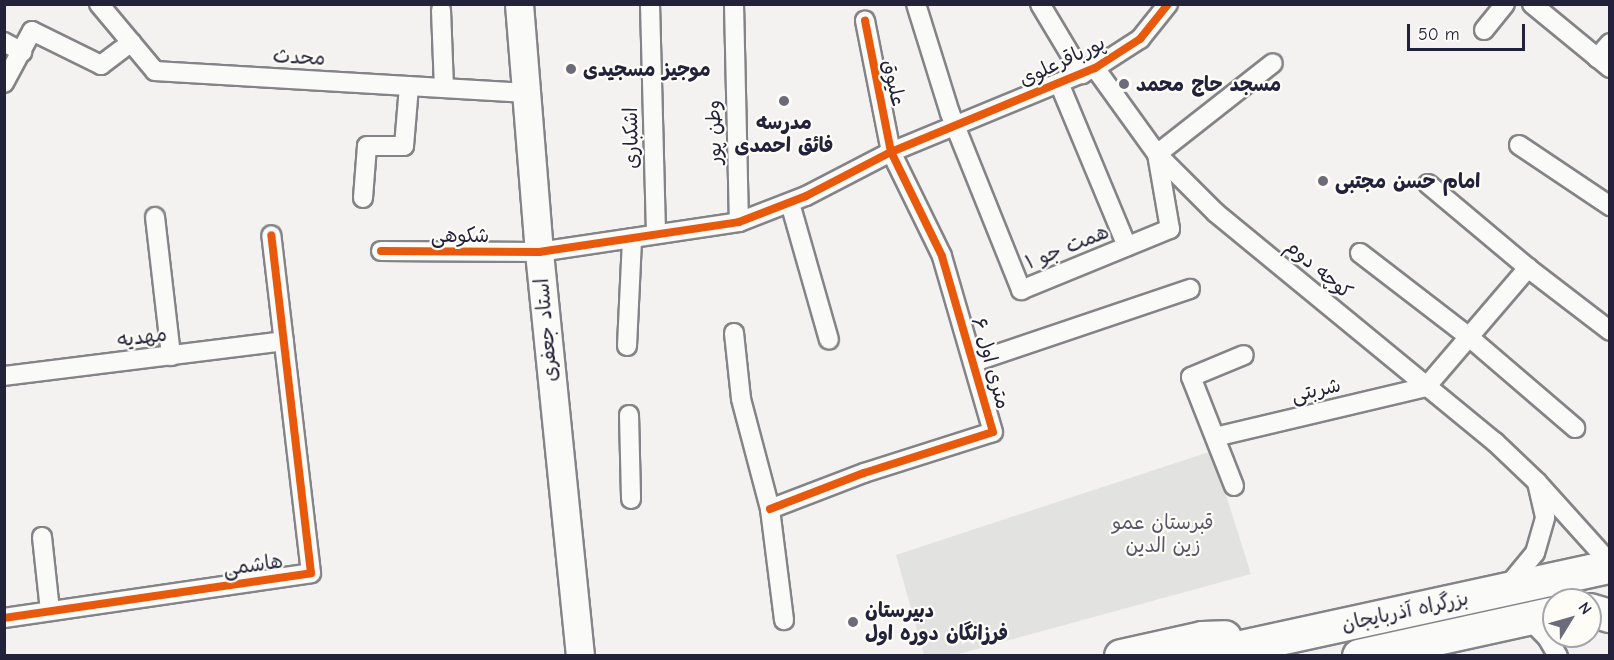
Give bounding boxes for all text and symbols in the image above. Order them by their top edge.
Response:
scale bar [1410,12,1528,50]
text: 50 m [1418,24,1460,45]
street label: پورباقرعلوی [1015,31,1109,91]
street label: محدث [272,44,326,70]
place label: موجیز مسجیدی [583,57,711,81]
street label: علیوق [877,58,911,108]
marker: موجیز مسجیدی [564,62,578,76]
place label: مسجد حاج محمد [1136,72,1281,96]
marker: مسجد حاج محمد [1117,77,1131,91]
marker: مدرسه فائق احمدی [777,94,791,108]
street label: وطن پور [701,100,727,164]
street label: اشکباری [618,107,644,169]
place label: مدرسه فائق احمدی [735,110,833,157]
place label: امام حسن مجتبی [1335,169,1480,193]
marker: امام حسن مجتبی [1316,174,1330,188]
street label: همت جو ۱ [1022,219,1112,275]
street label: شکوهی [431,223,489,247]
street label: کوچه دوم [1281,234,1357,304]
street label: استاد جعفری [530,277,562,383]
street label: ۶ متری اول [966,314,1016,412]
street label: مهدیه [116,322,168,352]
street label: شربتی [1289,373,1343,407]
park label: قبرستان عمو زین الدین [1112,510,1214,557]
street label: هاشمی [222,549,284,581]
street label: بزرگراه آذربایجان [1339,586,1471,636]
north arrow [1542,588,1602,648]
place label: دبیرستان فرزانگان دوره اول [865,598,1008,645]
text: N [1574,599,1595,618]
marker: دبیرستان فرزانگان دوره اول [846,615,860,629]

